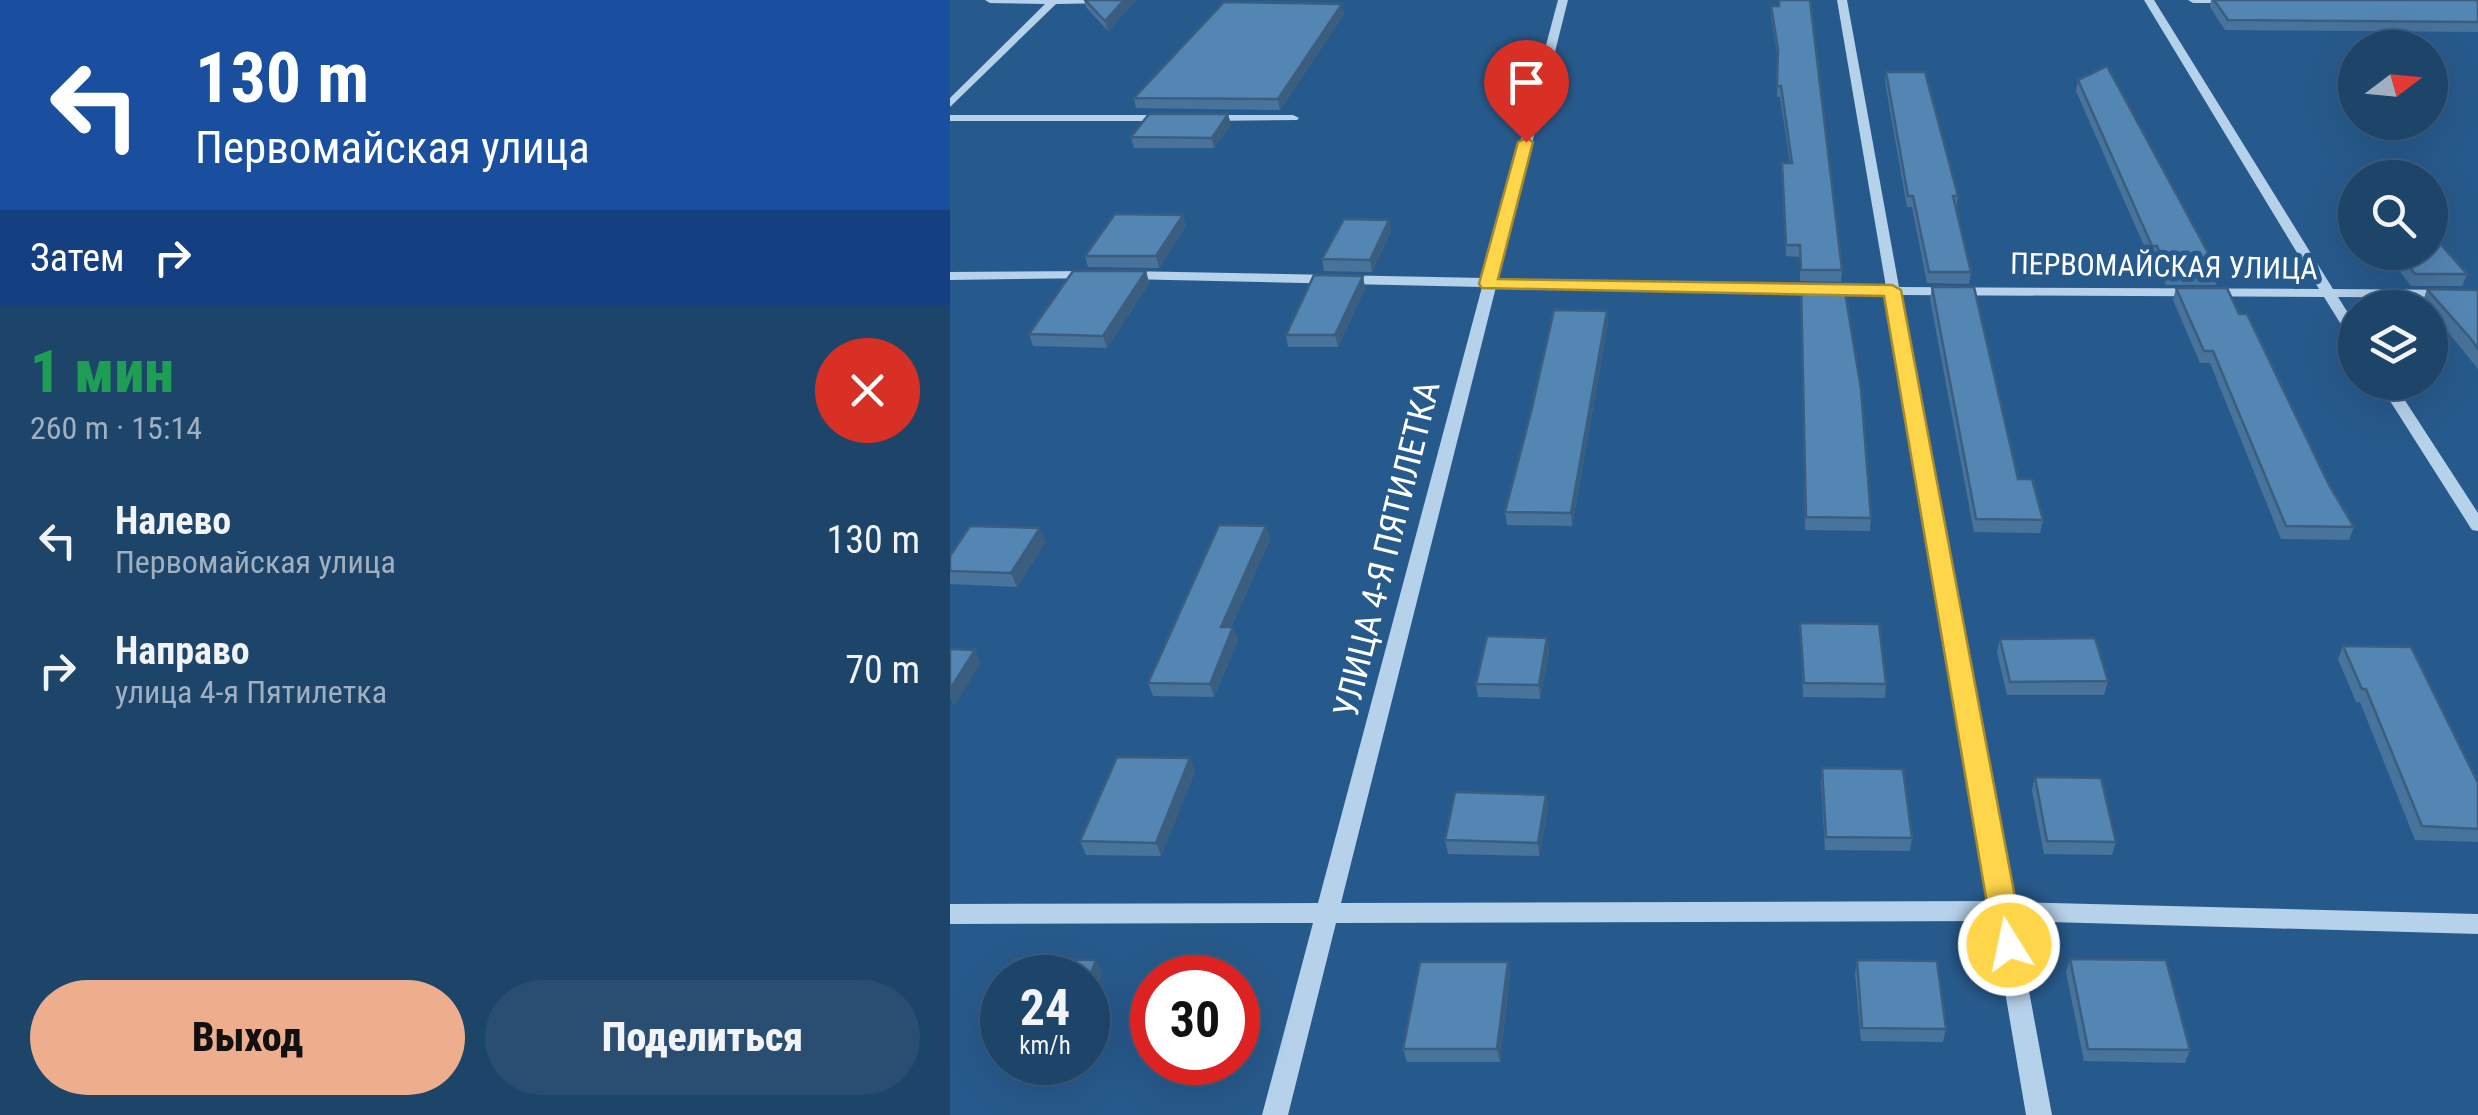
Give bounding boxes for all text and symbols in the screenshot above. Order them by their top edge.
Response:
north arrow [2338,30,2448,140]
map controls [2338,30,2448,400]
text: 130 m [195,37,369,119]
icon: left [30,40,160,170]
pin [1484,40,1569,143]
icon: arrive [1499,55,1554,110]
text: Первомайская улица [195,121,590,174]
button: search [2338,160,2448,270]
icon: right [145,230,200,285]
text: Затем [30,236,125,280]
street label: ПЕРВОМАЙСКАЯ УЛИЦА [2010,246,2318,286]
button: layers [2338,290,2448,400]
text: 1 мин [30,336,174,407]
button: close [815,338,920,443]
street label: УЛИЦА 4-Я ПЯТИЛЕТКА [1325,377,1449,721]
text: 260 m · 15:14 [30,409,202,447]
text: Налево [115,499,231,543]
icon: left [30,513,85,568]
text: 130 m [826,518,920,562]
text: Первомайская улица [115,543,396,581]
text: Направо [115,629,250,673]
icon: right [30,643,85,698]
text: 70 m [845,648,920,692]
text: улица 4-я Пятилетка [115,673,387,711]
position arrow [1957,893,2061,997]
speed limit sign: 30 [1130,955,1260,1085]
text: 24 [1020,979,1070,1037]
button: Выход [30,980,465,1095]
button: Поделиться [485,980,920,1095]
text: km/h [1019,1031,1071,1060]

